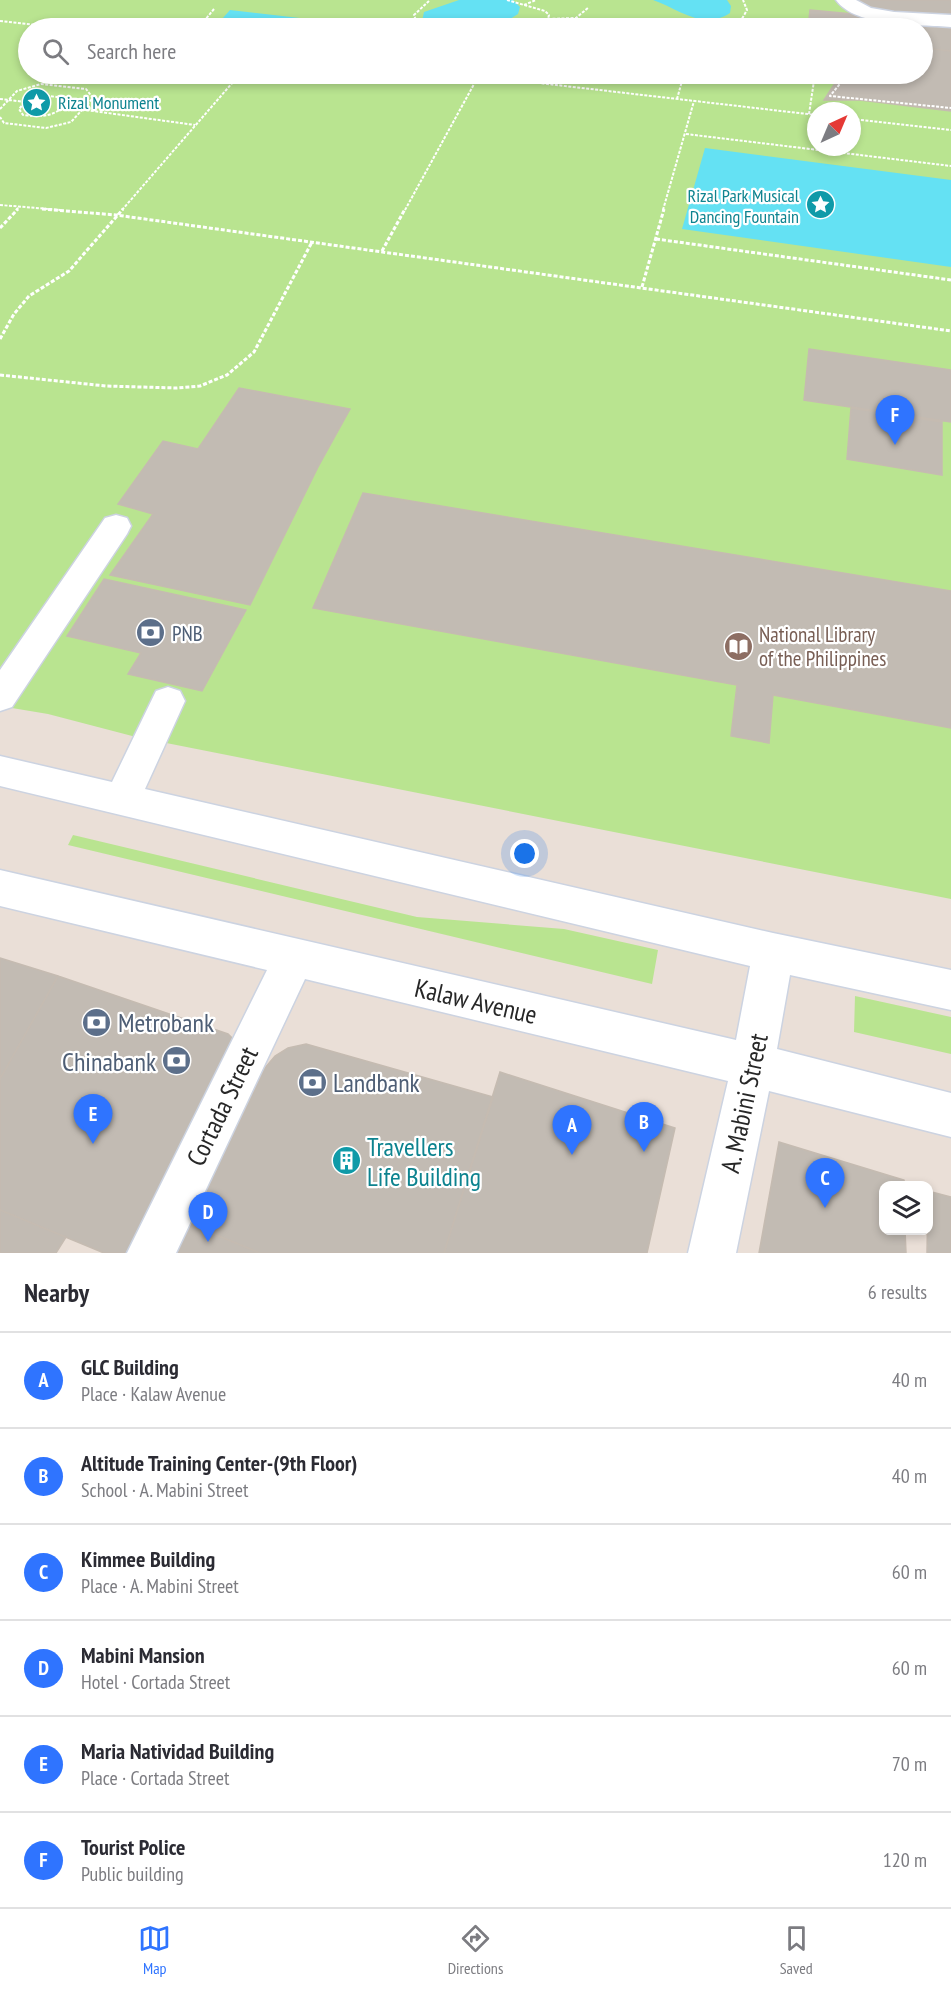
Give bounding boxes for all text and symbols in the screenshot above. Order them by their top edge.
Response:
search box [18,18,933,84]
icon: search [39,35,72,68]
text: Search here [87,37,176,65]
place icon: Rizal Monument [21,86,53,118]
place label: Rizal Monument [58,91,159,114]
north arrow [807,102,861,156]
place label: Rizal Park Musical Dancing Fountain [688,184,800,228]
place icon: Rizal Park Musical Dancing Fountain [804,189,836,221]
pin: F [876,396,914,445]
bank icon: PNB [135,617,167,649]
place label: PNB [172,620,203,647]
place label: National Library of the Philippines [759,621,886,672]
library icon: National Library of the Philippines [722,630,754,662]
your location [510,839,539,868]
street label: Kalaw Avenue [412,971,540,1031]
bank icon: Metrobank [81,1006,113,1038]
place label: Metrobank [118,1006,214,1039]
street label: A. Mabini Street [713,1030,775,1176]
street label: Cortada Street [179,1041,265,1171]
place label: Chinabank [62,1045,156,1078]
bank icon: Chinabank [161,1045,193,1077]
bank icon: Landbank [296,1066,328,1098]
place label: Landbank [333,1066,420,1099]
pin: E [74,1094,112,1144]
pin: B [624,1102,664,1152]
pin: A [552,1106,592,1155]
place label: Travellers Life Building [367,1130,481,1193]
building icon: Travellers Life Building [330,1145,362,1177]
pin: C [806,1158,844,1208]
map controls [879,1181,933,1235]
button: layers [879,1181,933,1235]
pin: D [188,1192,228,1242]
text: Nearby [24,1276,89,1309]
text: 6 results [868,1279,927,1305]
text: GLC Building [81,1353,179,1381]
text: A [38,1367,49,1393]
text: 40 m [892,1367,927,1393]
text: Place · Kalaw Avenue [81,1381,226,1407]
text: Altitude Training Center-(9th Floor) [81,1449,357,1477]
text: B [39,1463,48,1489]
text: 40 m [892,1463,927,1489]
text: School · A. Mabini Street [81,1477,248,1503]
text: Kimmee Building [81,1545,215,1573]
text: C [39,1559,48,1585]
text: 60 m [892,1559,927,1585]
text: Place · A. Mabini Street [81,1573,239,1599]
text: Mabini Mansion [81,1641,205,1669]
text: D [38,1655,49,1681]
text: 60 m [892,1655,927,1681]
text: Hotel · Cortada Street [81,1669,230,1695]
text: Maria Natividad Building [81,1737,274,1765]
text: E [39,1751,48,1777]
text: 70 m [892,1751,927,1777]
text: Place · Cortada Street [81,1765,229,1791]
text: Tourist Police [81,1833,185,1861]
text: F [39,1847,48,1873]
text: 120 m [883,1847,927,1873]
text: Public building [81,1861,184,1887]
tab: Map [138,1922,171,1978]
tab: Directions [448,1922,503,1978]
tab: Saved [780,1922,813,1978]

